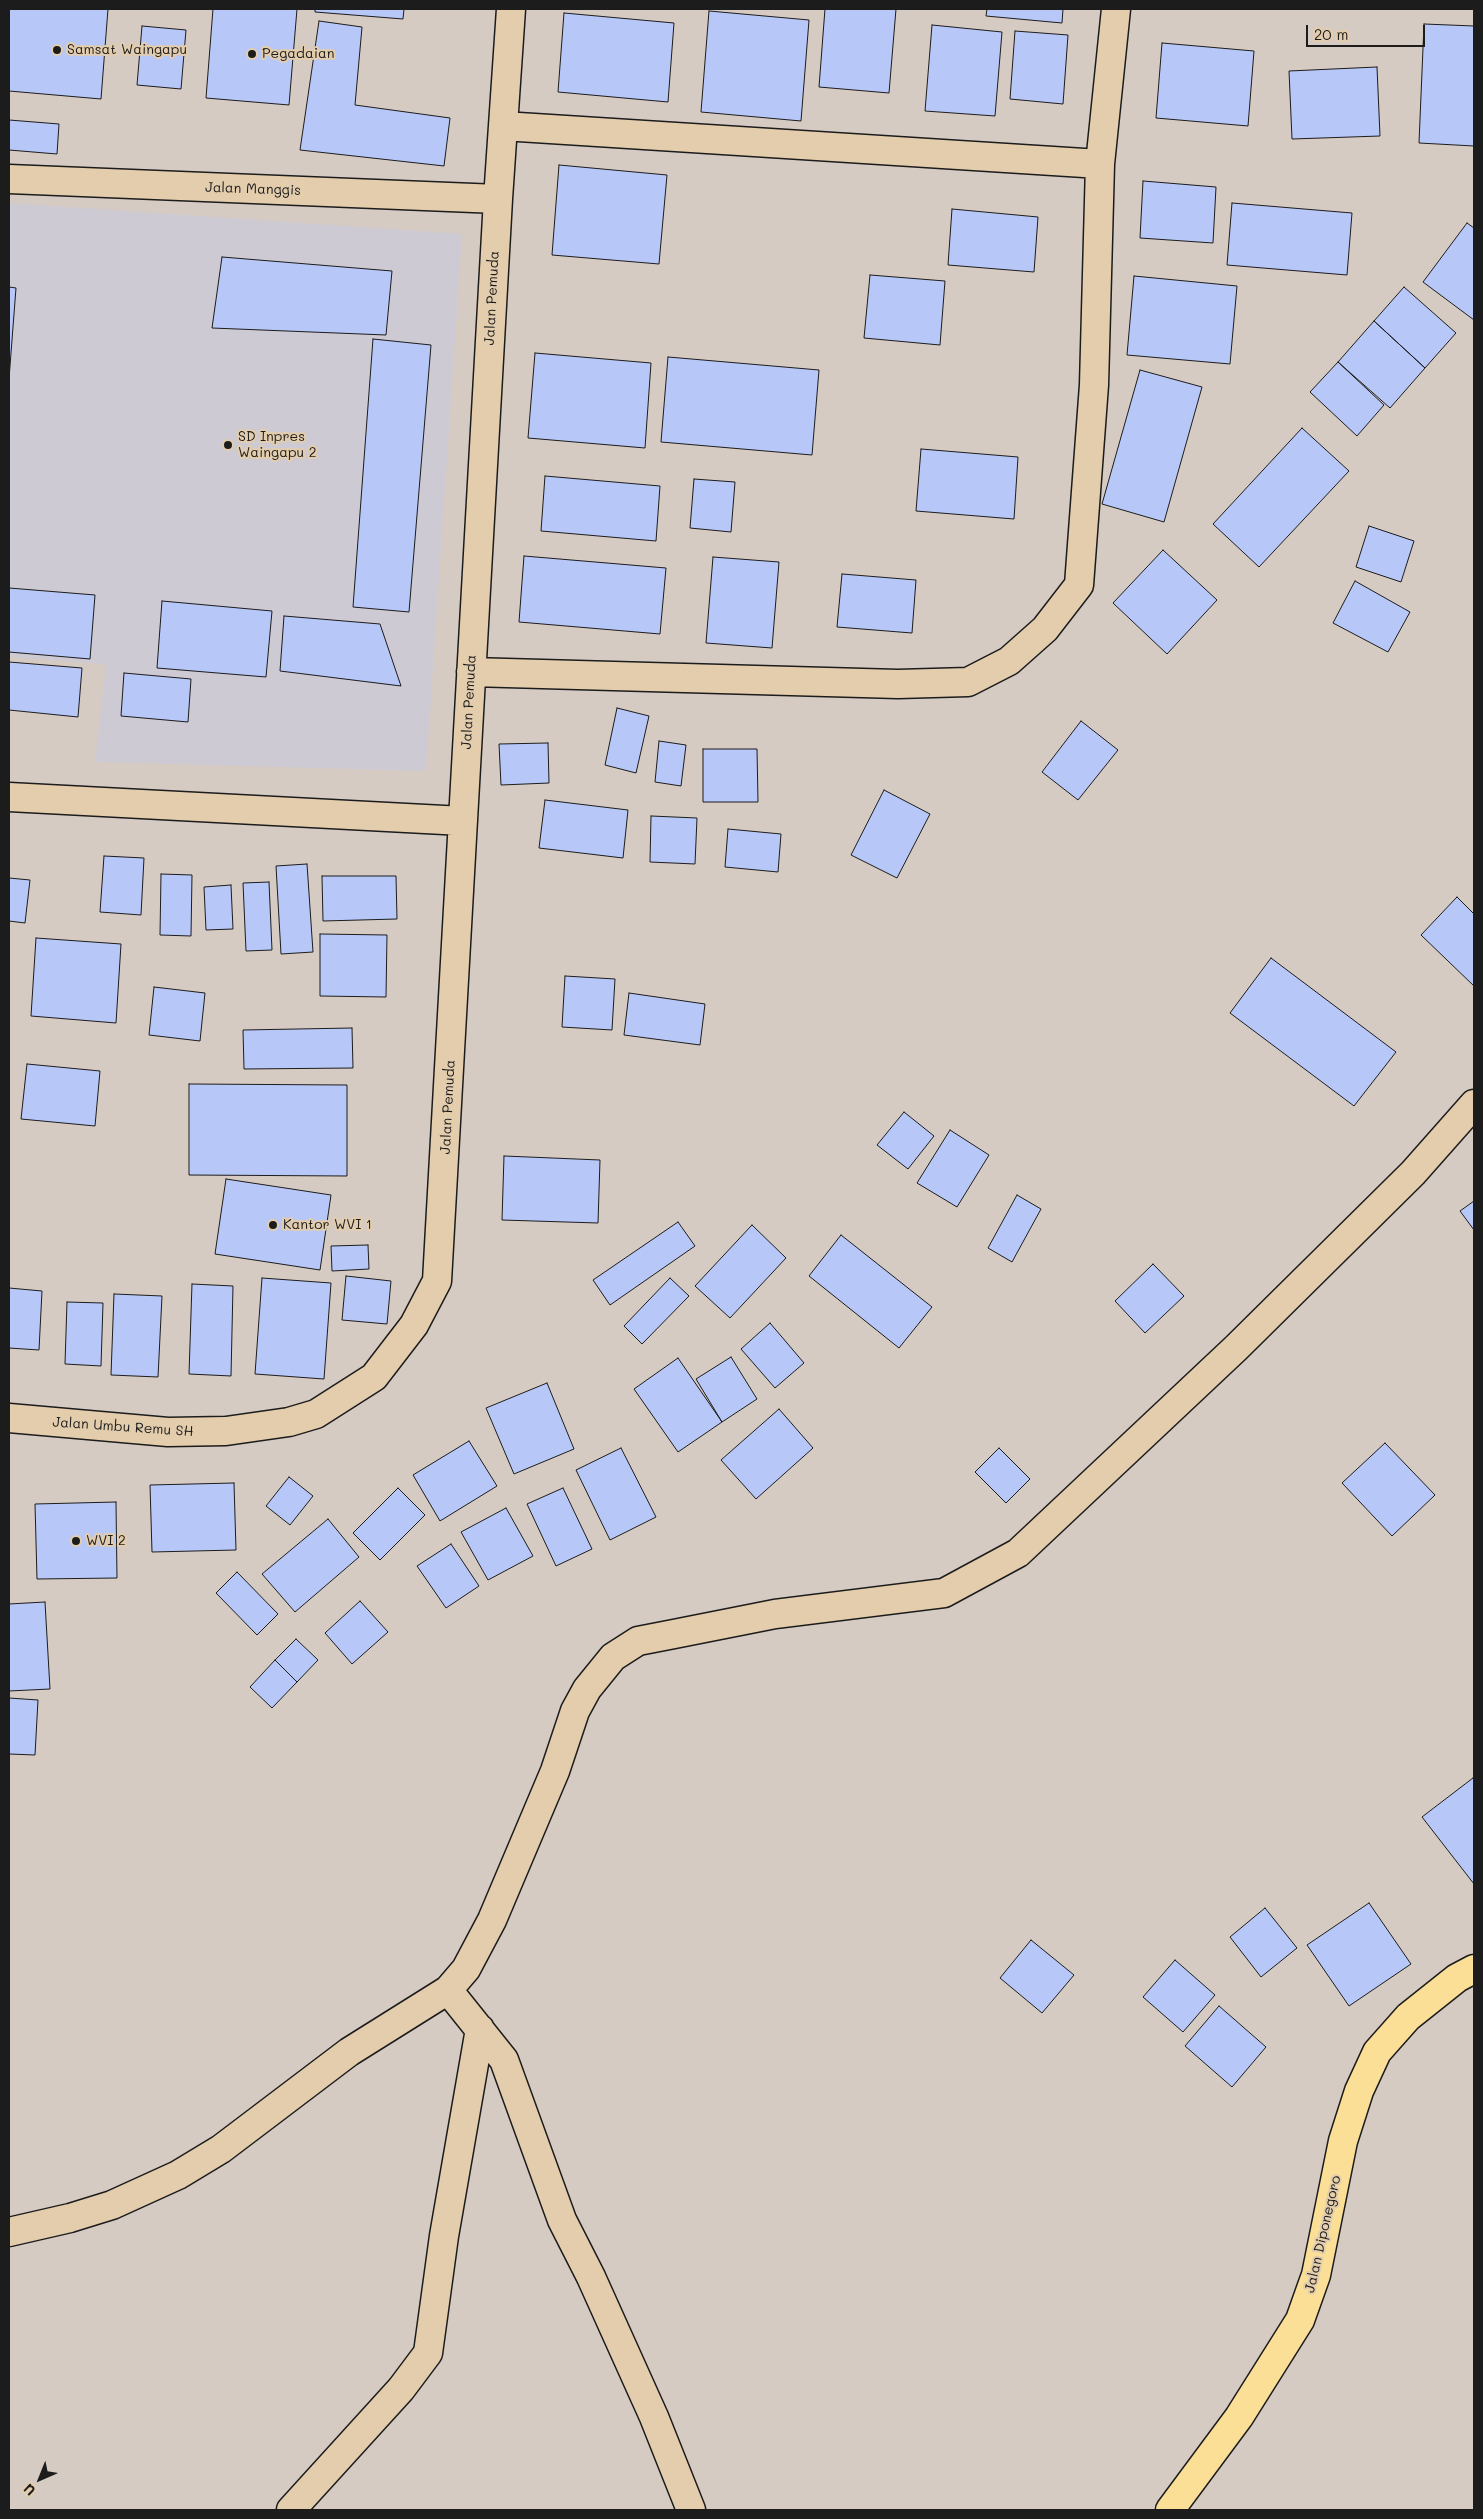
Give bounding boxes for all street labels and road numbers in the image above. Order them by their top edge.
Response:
street label: Jalan Manggis [205,179,301,199]
street label: Jalan Pemuda [481,250,503,346]
street label: Jalan Pemuda [458,654,480,750]
street label: Jalan Pemuda [437,1059,459,1155]
street label: Jalan Umbu Remu SH [52,1414,194,1440]
street label: Jalan Diponegoro [1301,2174,1345,2294]

